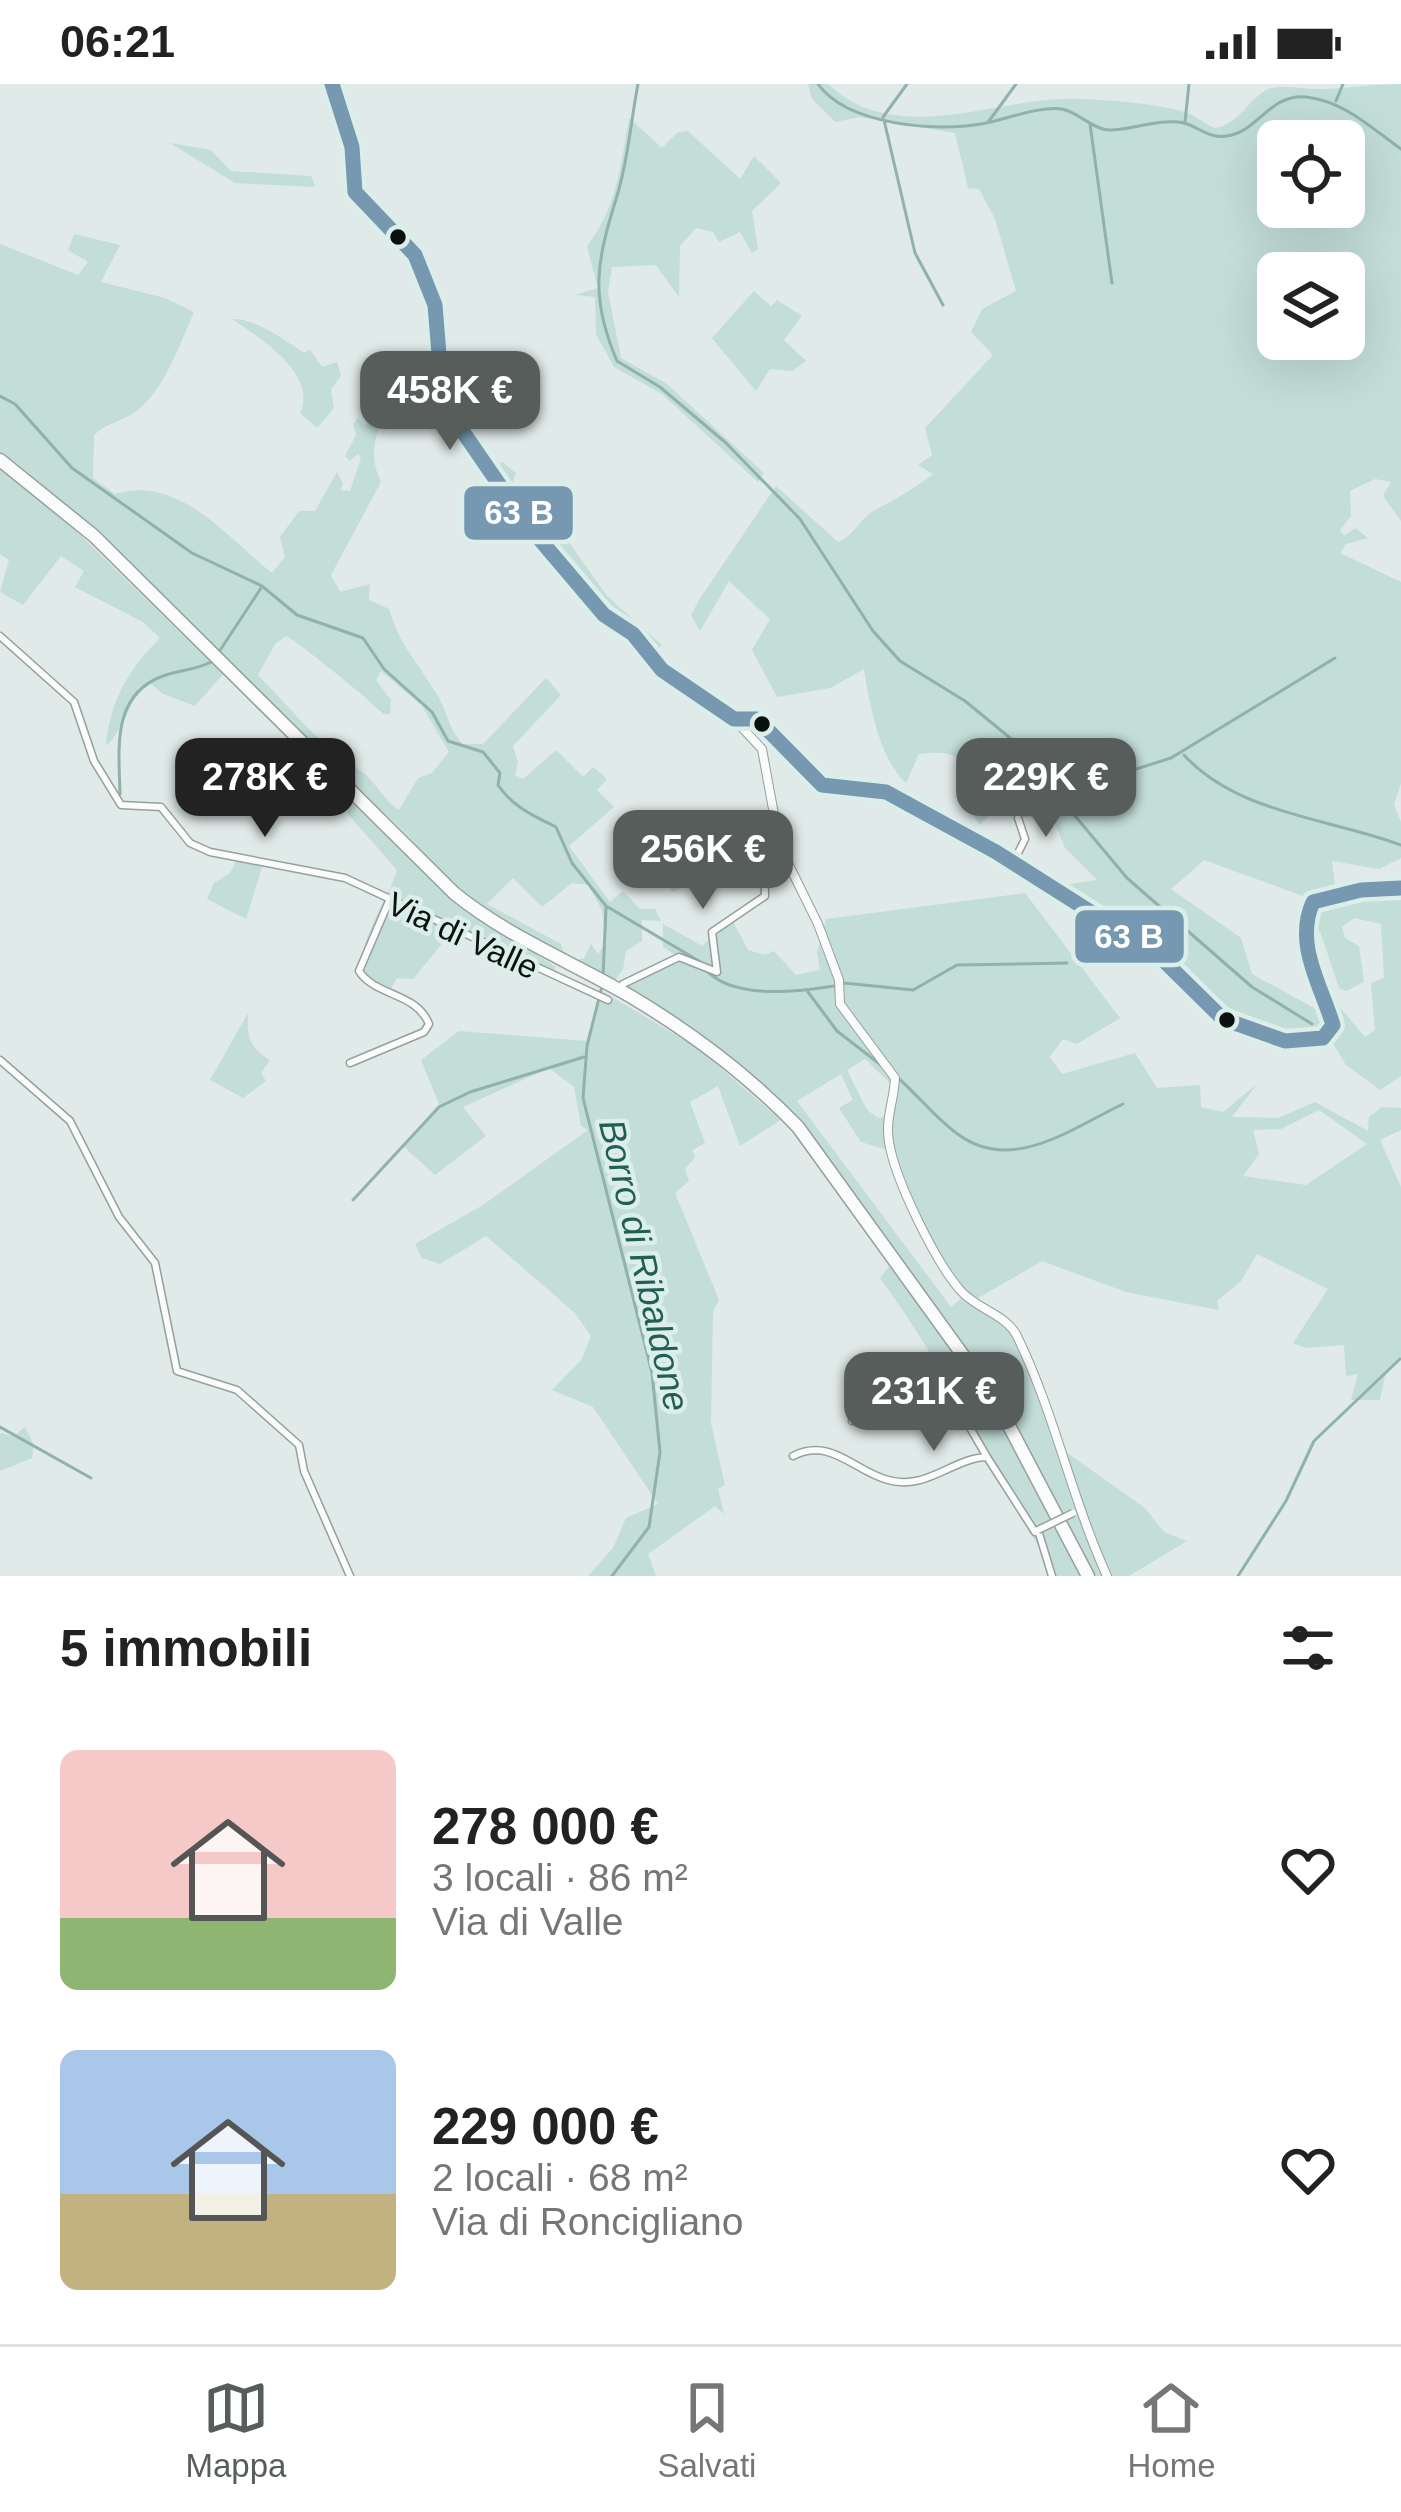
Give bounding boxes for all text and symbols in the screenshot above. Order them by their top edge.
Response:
text: 06:21 [60,16,175,67]
map controls [1257,120,1365,360]
button: locate [1257,120,1365,228]
unlabelled marker [387,226,409,248]
button: layers [1257,252,1365,360]
pin: 458K € [352,351,548,453]
text: 458K € [387,368,513,411]
line badge: 63 B [462,484,575,542]
text: 63 B [484,494,554,531]
unlabelled marker [751,713,773,735]
pin: 278K € [167,738,363,840]
pin: 229K € [948,738,1144,840]
text: 278K € [202,755,328,798]
text: 229K € [983,755,1109,798]
pin: 256K € [605,810,801,912]
text: 256K € [640,827,766,870]
street label: Via di Valle [382,884,544,986]
line badge: 63 B [1073,908,1186,965]
text: 63 B [1094,918,1164,955]
unlabelled marker [1216,1009,1238,1031]
water label: Borro di Ribaldone [591,1115,698,1415]
pin: 231K € [836,1352,1032,1454]
text: 231K € [871,1369,997,1412]
icon: filters [1275,1615,1341,1681]
text: 5 immobili [60,1620,312,1677]
icon: home [156,1798,300,1942]
text: 278 000 € [432,1798,659,1855]
icon: heart [1275,1837,1341,1903]
text: 3 locali · 86 m² [432,1856,688,1899]
text: Via di Valle [432,1900,624,1943]
icon: home [156,2098,300,2242]
text: 229 000 € [432,2098,659,2155]
icon: heart [1275,2137,1341,2203]
text: 2 locali · 68 m² [432,2156,688,2199]
text: Via di Roncigliano [432,2200,744,2243]
tab: Mappa [186,2375,286,2485]
tab: Salvati [657,2375,756,2485]
tab: Home [1127,2375,1216,2485]

